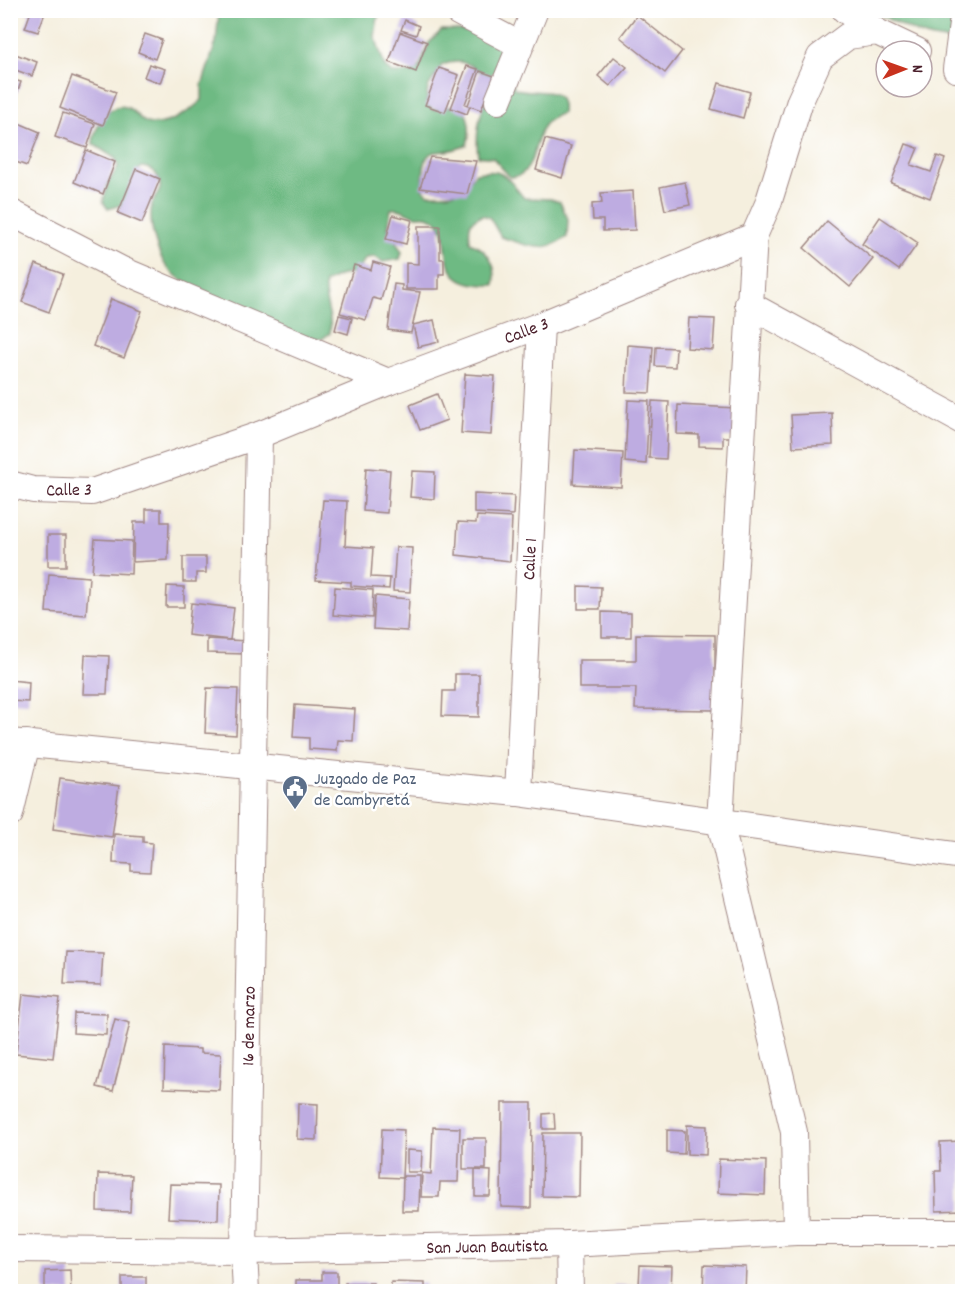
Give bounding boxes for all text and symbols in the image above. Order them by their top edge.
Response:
north arrow [874,39,934,99]
text: N [905,65,928,73]
street label: Calle 3 [501,312,553,352]
street label: Calle 3 [46,479,92,504]
street label: Calle 1 [518,538,545,581]
place label: Juzgado de Paz de Cambyretá [314,768,416,814]
public building icon: Juzgado de Paz de Cambyretá [280,773,310,811]
street label: 16 de marzo [237,986,264,1066]
street label: San Juan Bautista [426,1235,548,1262]

